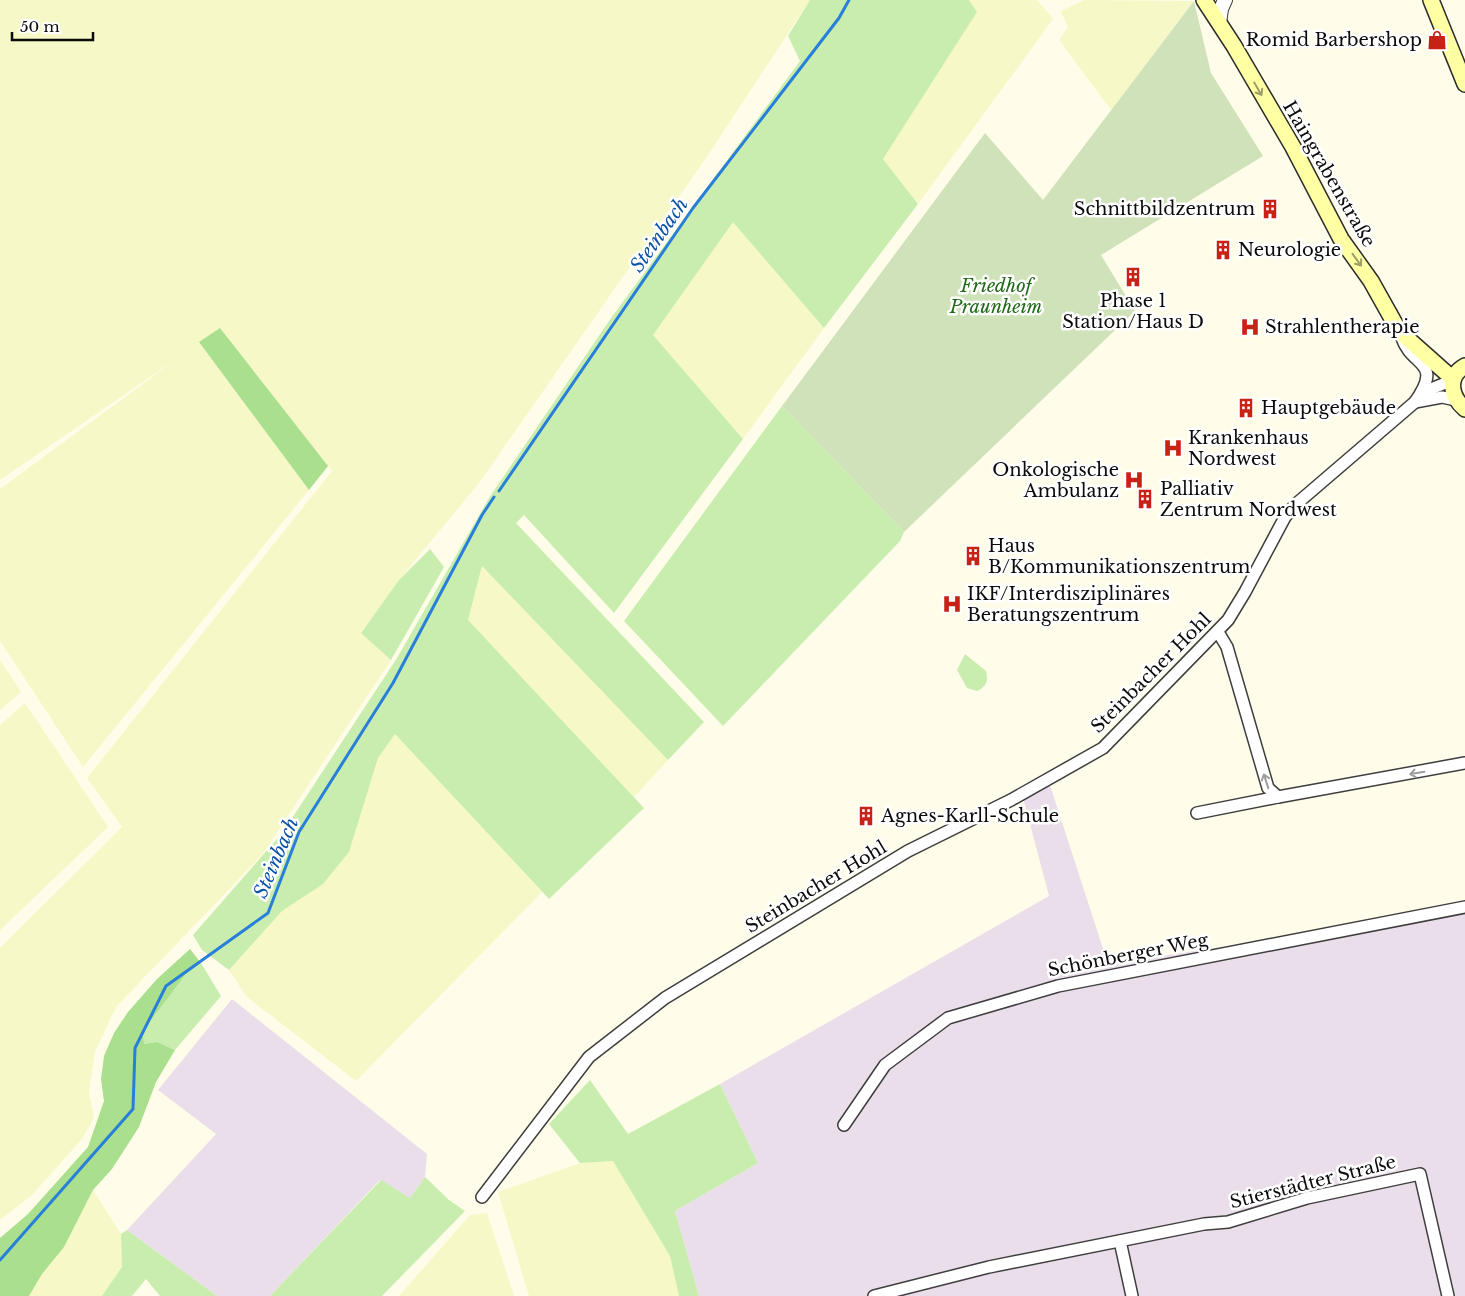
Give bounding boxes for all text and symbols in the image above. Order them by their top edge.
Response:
scale bar [12,10,94,42]
text: 50 m [20,17,60,36]
place label: Romid Barbershop [1246,29,1422,51]
shop icon: Romid Barbershop [1426,29,1448,51]
one-way arrow [1254,81,1264,96]
street label: Haingrabenstraße [1278,97,1380,251]
water label: Steinbach [625,193,693,277]
place label: Schnittbildzentrum [1074,198,1255,220]
building icon: Schnittbildzentrum [1259,198,1281,220]
building icon: Neurologie [1212,239,1234,261]
place label: Neurologie [1238,239,1341,261]
one-way arrow [1351,253,1362,266]
building icon: Phase 1 Station/Haus D [1122,266,1144,288]
park label: Friedhof Praunheim [949,275,1043,318]
place label: Phase 1 Station/Haus D [1062,290,1204,333]
hospital icon: Strahlentherapie [1239,316,1261,338]
place label: Strahlentherapie [1265,316,1420,338]
building icon: Hauptgebäude [1235,397,1257,419]
place label: Hauptgebäude [1261,397,1396,419]
place label: Krankenhaus Nordwest [1188,427,1309,470]
hospital icon: Krankenhaus Nordwest [1162,437,1184,459]
place label: Onkologische Ambulanz [992,459,1119,502]
hospital icon: Onkologische Ambulanz [1123,469,1145,491]
place label: Palliativ Zentrum Nordwest [1160,478,1337,521]
building icon: Palliativ Zentrum Nordwest [1134,488,1156,510]
place label: Haus B/Kommunikationszentrum [988,535,1250,578]
building icon: Haus B/Kommunikationszentrum [962,545,984,567]
place label: IKF/Interdisziplinäres Beratungszentrum [967,583,1170,626]
hospital icon: IKF/Interdisziplinäres Beratungszentrum [941,593,963,615]
street label: Steinbacher Hohl [1086,608,1216,738]
one-way arrow [1410,768,1426,778]
one-way arrow [1261,773,1270,789]
building icon: Agnes-Karll-Schule [855,805,877,827]
place label: Agnes-Karll-Schule [880,805,1059,827]
water label: Steinbach [249,814,303,902]
street label: Steinbacher Hohl [741,836,891,938]
street label: Schönberger Weg [1046,929,1210,981]
street label: Stierstädter Straße [1228,1151,1398,1213]

